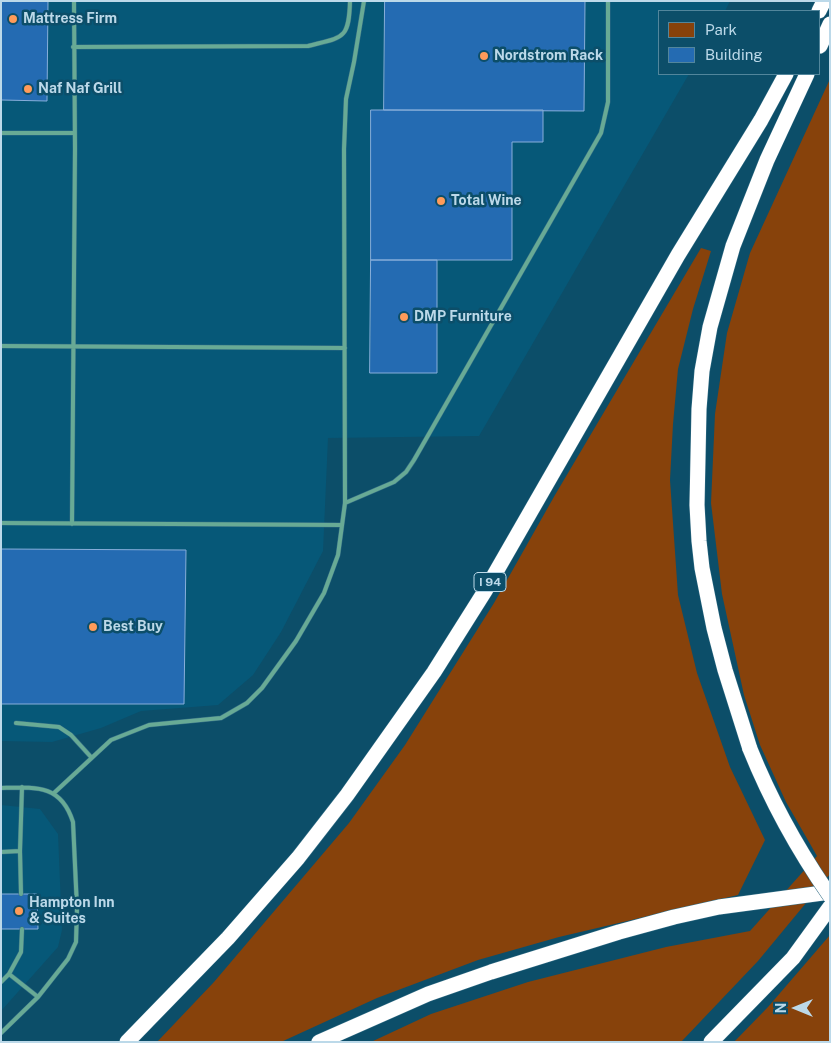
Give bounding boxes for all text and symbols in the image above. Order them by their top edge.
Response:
legend [658,10,821,75]
place label: Mattress Firm [23,11,117,27]
marker: Mattress Firm [7,13,19,25]
text: Park [705,21,737,38]
text: Building [705,46,763,63]
place label: Nordstrom Rack [494,48,603,64]
marker: Nordstrom Rack [478,50,490,62]
place label: Naf Naf Grill [38,81,122,97]
marker: Naf Naf Grill [22,83,34,95]
place label: Total Wine [451,193,522,209]
marker: Total Wine [435,195,447,207]
place label: DMP Furniture [414,309,512,325]
marker: DMP Furniture [398,311,410,323]
road number: I 94 [474,572,506,592]
place label: Best Buy [103,619,163,635]
marker: Best Buy [87,621,99,633]
place label: Hampton Inn & Suites [29,895,115,928]
marker: Hampton Inn & Suites [13,905,25,917]
north arrow [771,983,821,1033]
text: N [773,1003,789,1013]

